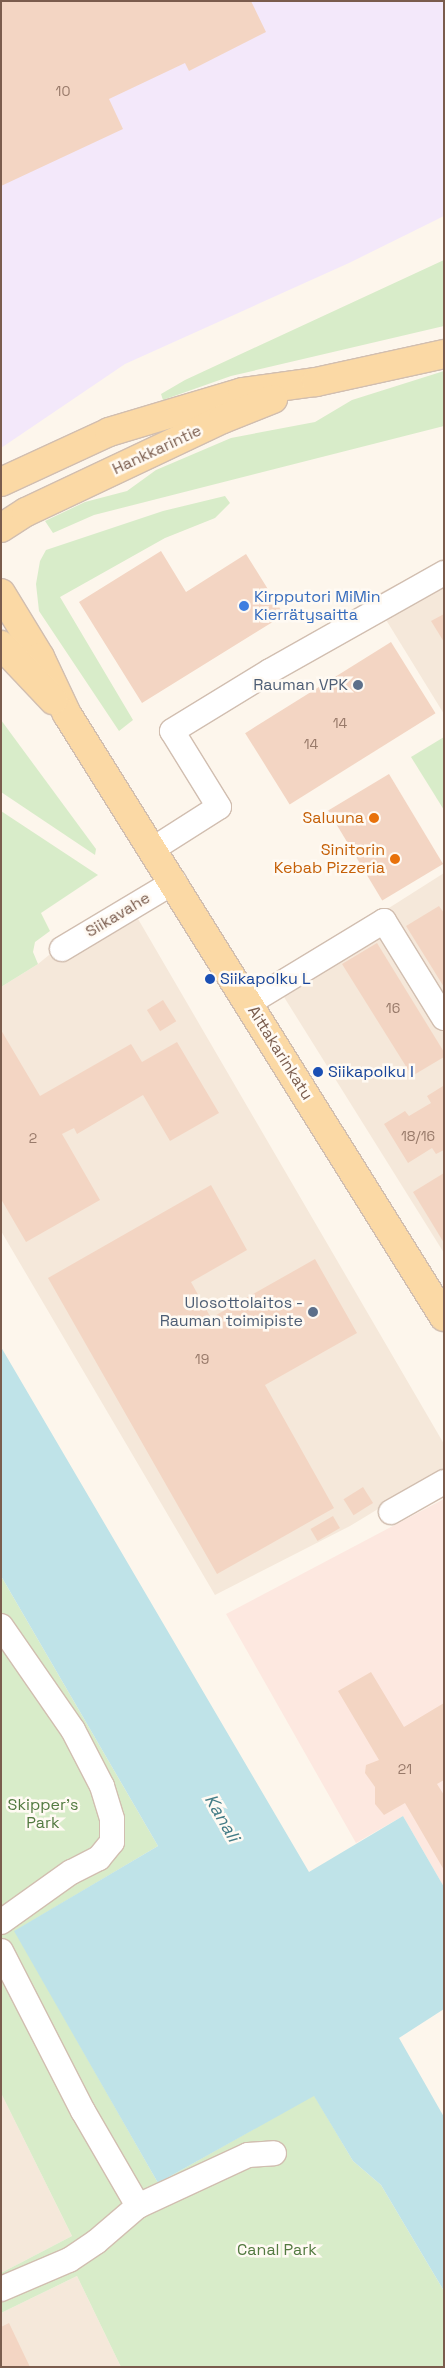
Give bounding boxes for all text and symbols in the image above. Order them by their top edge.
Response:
house number: 10 [56,83,70,99]
street label: Hankkarintie [109,421,205,479]
place label: Kirpputori MiMin Kierrätysaitta [254,587,380,625]
marker: Kirpputori MiMin Kierrätysaitta [238,600,250,612]
place label: Rauman VPK [253,675,348,695]
marker: Rauman VPK [352,679,364,691]
house number: 14 [333,715,347,731]
house number: 14 [304,736,318,752]
place label: Saluuna [302,808,364,828]
marker: Saluuna [368,812,380,824]
place label: Sinitorin Kebab Pizzeria [274,840,385,878]
marker: Sinitorin Kebab Pizzeria [389,853,401,865]
street label: Siikavahe [82,888,154,942]
place label: Siikapolku L [220,969,311,989]
marker: Siikapolku L [204,973,216,985]
house number: 16 [386,1000,400,1016]
street label: Aittakarinkatu [243,1002,317,1104]
place label: Siikapolku I [328,1062,414,1082]
marker: Siikapolku I [312,1066,324,1078]
house number: 18/16 [401,1128,435,1144]
house number: 2 [29,1130,37,1146]
place label: Ulosottolaitos - Rauman toimipiste [160,1293,303,1331]
marker: Ulosottolaitos - Rauman toimipiste [307,1306,319,1318]
house number: 19 [195,1351,209,1367]
house number: 21 [398,1761,412,1777]
water label: Kanali [200,1790,244,1846]
park label: Skipper's Park [8,1795,78,1833]
park label: Canal Park [237,2240,317,2260]

